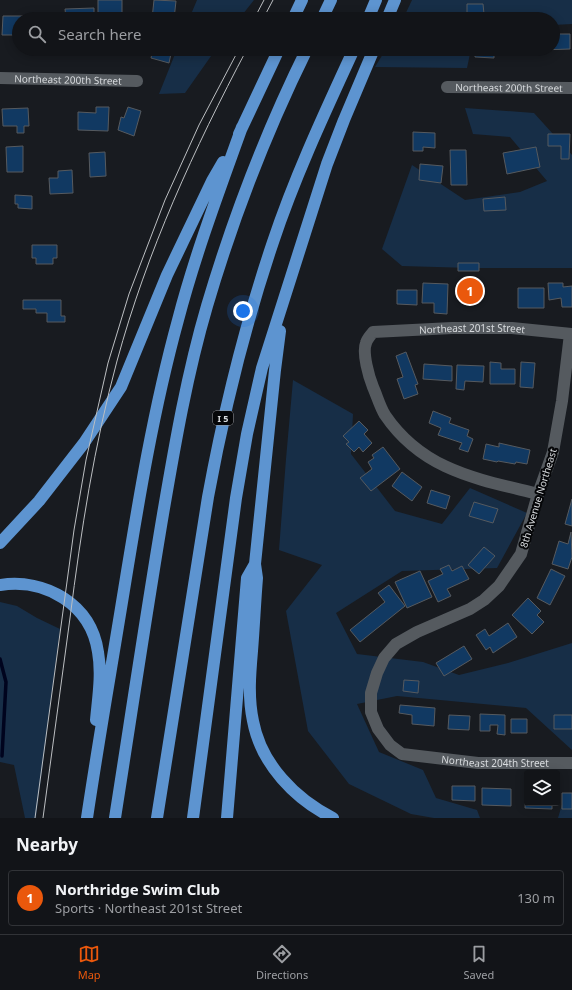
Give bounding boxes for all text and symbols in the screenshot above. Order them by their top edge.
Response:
search box [12,12,560,56]
icon: search [26,23,48,45]
text: Search here [58,24,141,44]
street label: Northeast 200th Street [14,71,122,88]
street label: Northeast 200th Street [455,80,563,95]
pin: 1 [457,276,483,306]
your location [233,301,253,321]
street label: Northeast 201st Street [419,321,526,337]
road number: I 5 [213,411,233,425]
street label: 8th Avenue Northeast [516,446,560,549]
street label: Northeast 204th Street [441,752,549,770]
map controls [524,770,560,806]
button: layers [524,770,560,806]
text: Nearby [16,833,78,856]
text: Northridge Swim Club [55,879,220,899]
text: 1 [26,889,34,907]
text: 130 m [517,889,555,907]
text: Sports · Northeast 201st Street [55,899,242,917]
tab: Map [78,943,101,982]
tab: Directions [256,943,308,982]
tab: Saved [464,943,494,982]

